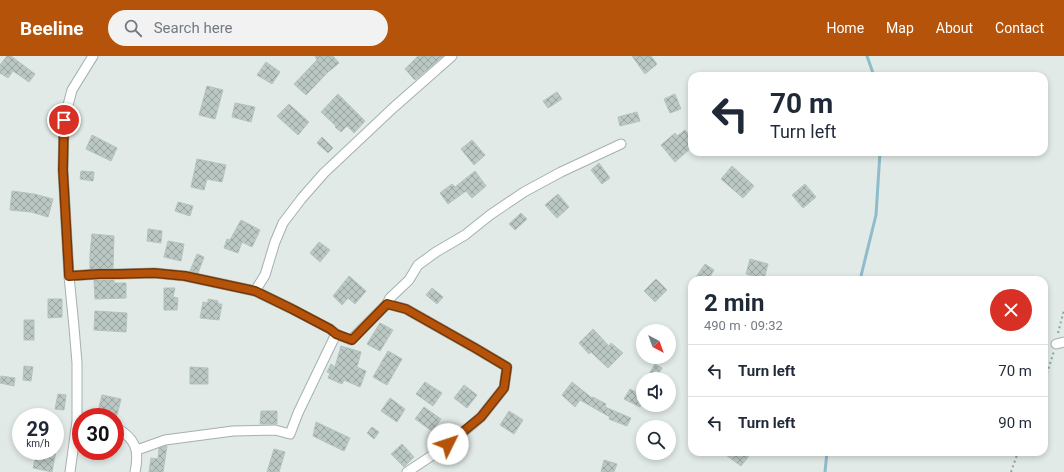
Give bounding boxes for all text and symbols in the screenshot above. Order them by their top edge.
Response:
search box [108,10,388,46]
text: Beeline [20,17,84,40]
icon: search [122,17,144,39]
text: Search here [154,19,233,37]
text: Home [826,20,864,36]
text: Map [886,20,914,36]
text: About [936,20,973,36]
text: Contact [995,20,1044,36]
text: 70 m [770,87,833,120]
icon: left [704,88,756,140]
pin [47,103,81,137]
icon: arrive [53,109,75,131]
text: Turn left [770,121,836,142]
text: 2 min [704,289,764,317]
button: close [990,289,1032,331]
text: 490 m · 09:32 [704,318,783,333]
north arrow [636,324,676,364]
map controls [636,324,676,460]
icon: left [704,360,726,382]
text: Turn left [738,362,795,380]
text: 70 m [998,362,1032,380]
button: sound [636,372,676,412]
speed limit sign: 30 [72,408,124,460]
icon: left [704,412,726,434]
text: Turn left [738,414,795,432]
text: 90 m [998,414,1032,432]
text: 29 [27,417,49,441]
button: search [636,420,676,460]
position arrow [427,423,469,465]
text: km/h [26,438,50,449]

